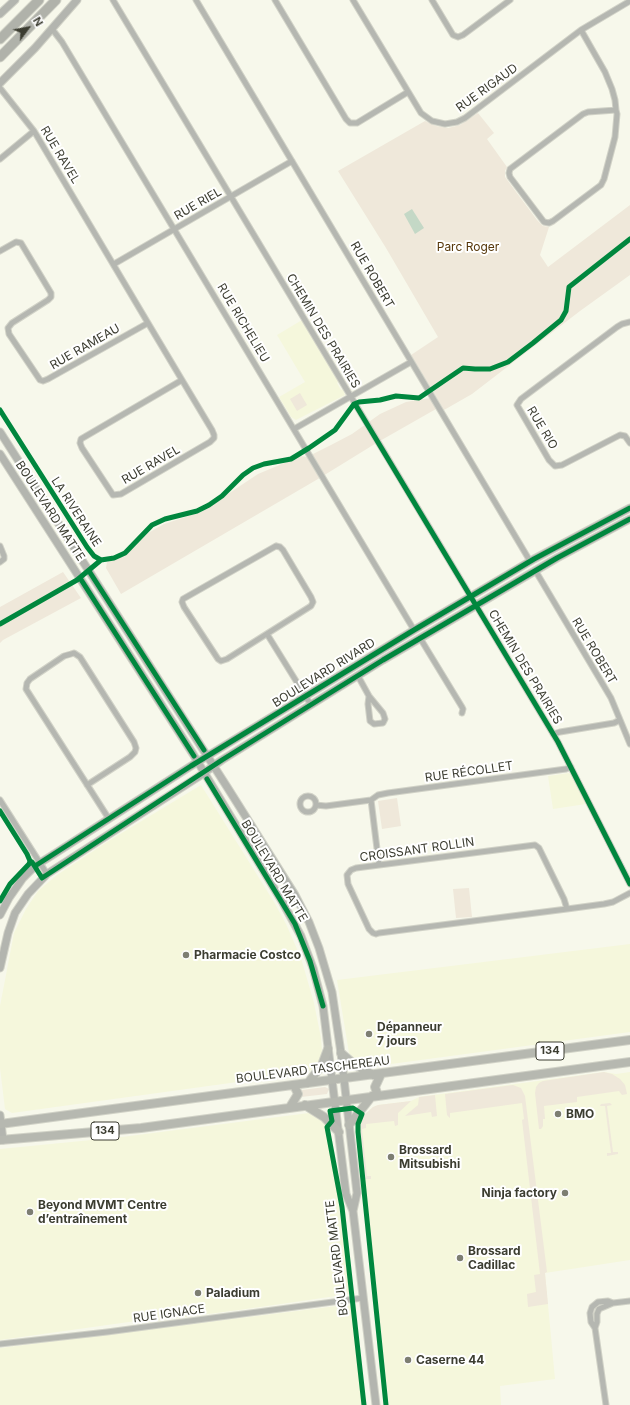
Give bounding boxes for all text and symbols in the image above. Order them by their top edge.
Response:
north arrow [8,8,48,48]
text: N [30,14,46,29]
street label: RUE RIGAUD [453,61,521,115]
street label: RUE RAVEL [37,124,83,186]
street label: RUE RIEL [172,185,224,223]
street label: RUE ROBERT [347,239,397,311]
park label: Parc Roger [437,240,499,254]
street label: CHEMIN DES PRAIRIES [283,271,363,391]
street label: RUE RICHELIEU [214,281,272,365]
street label: RUE RAMEAU [48,321,122,373]
street label: RUE RIO [524,404,560,452]
street label: RUE RAVEL [119,443,183,487]
street label: BOULEVARD MATTE [12,458,88,564]
street label: LA RIVERAINE [48,474,104,550]
street label: CHEMIN DES PRAIRIES [485,607,565,727]
street label: RUE ROBERT [569,615,619,687]
street label: BOULEVARD RIVARD [270,635,378,711]
street label: RUE RÉCOLLET [424,759,514,785]
street label: BOULEVARD MATTE [238,817,310,925]
street label: CROISSANT ROLLIN [359,835,475,865]
place label: Pharmacie Costco [194,948,301,962]
marker: Pharmacie Costco [181,950,191,960]
place label: Dépanneur 7 jours [377,1020,442,1048]
marker: Dépanneur 7 jours [364,1029,374,1039]
road number: 134 [536,1042,564,1060]
street label: BOULEVARD TASCHEREAU [235,1053,391,1087]
place label: BMO [566,1107,594,1121]
marker: BMO [553,1109,563,1119]
road number: 134 [91,1122,119,1140]
place label: Brossard Mitsubishi [399,1143,460,1171]
marker: Brossard Mitsubishi [386,1152,396,1162]
place label: Ninja factory [482,1186,557,1200]
marker: Ninja factory [560,1188,570,1198]
place label: Beyond MVMT Centre d’entraînement [38,1198,167,1226]
street label: BOULEVARD MATTE [323,1199,351,1317]
marker: Beyond MVMT Centre d’entraînement [25,1207,35,1217]
place label: Brossard Cadillac [468,1244,520,1272]
marker: Brossard Cadillac [455,1253,465,1263]
place label: Paladium [206,1286,260,1300]
marker: Paladium [193,1288,203,1298]
street label: RUE IGNACE [132,1302,206,1326]
place label: Caserne 44 [416,1353,484,1367]
marker: Caserne 44 [403,1355,413,1365]

